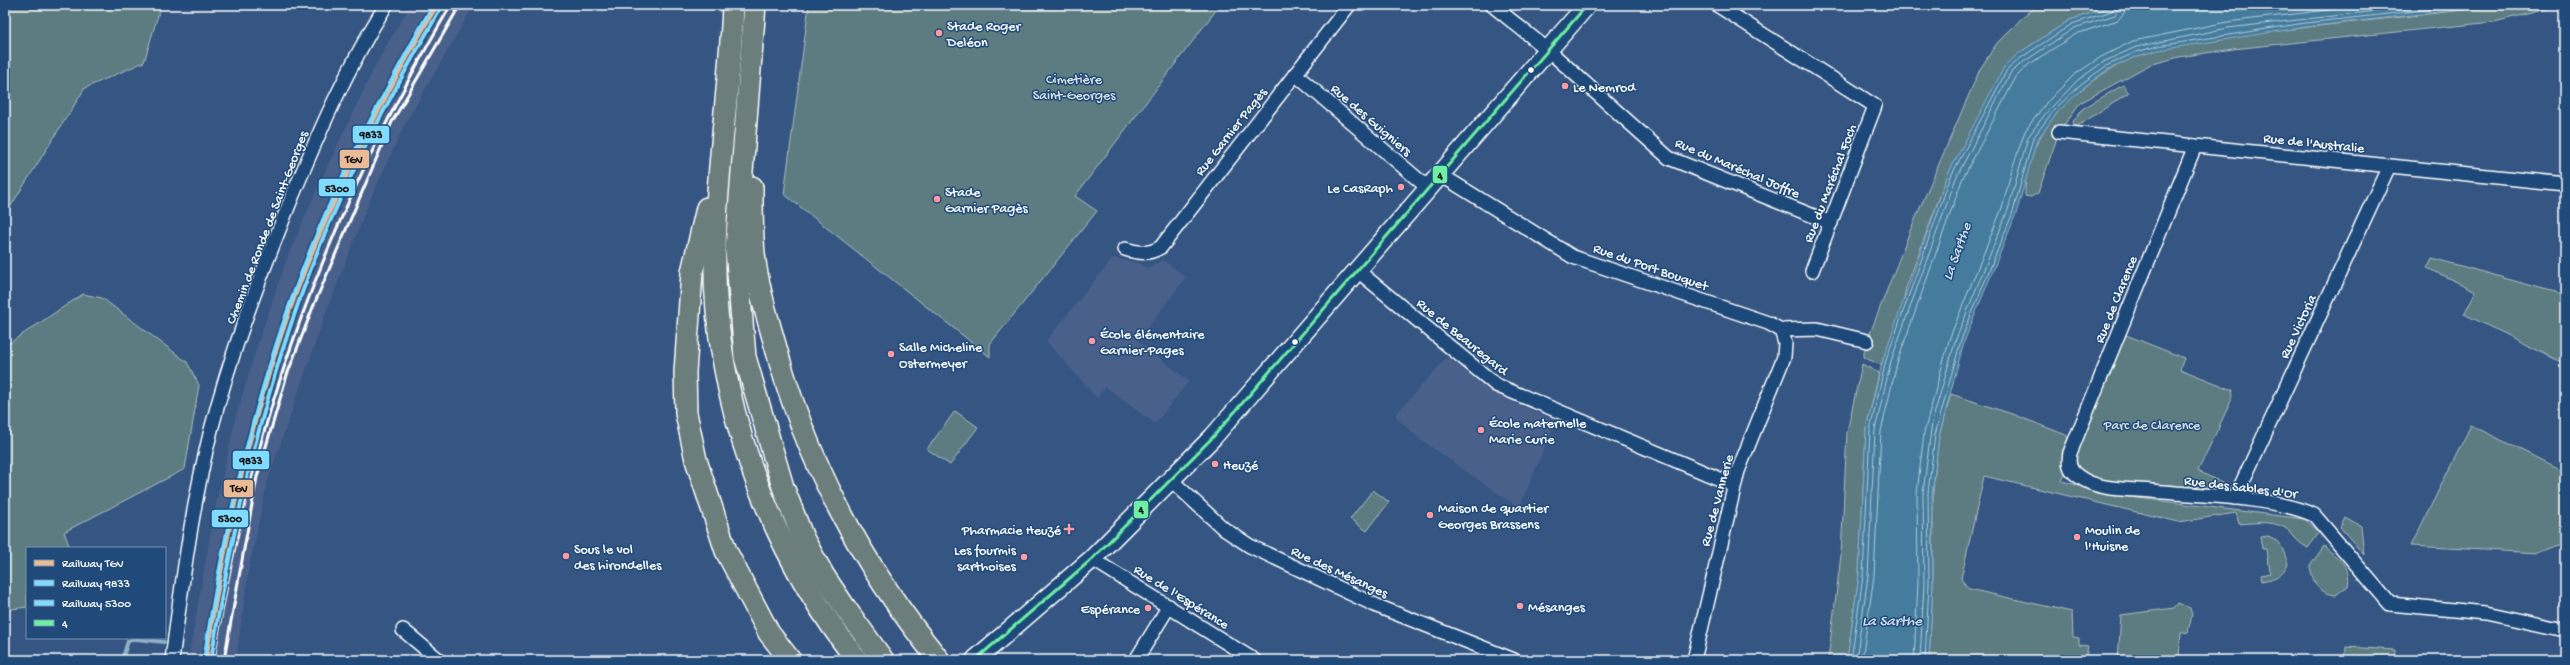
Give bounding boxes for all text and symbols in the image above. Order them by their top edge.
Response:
place label: Stade Roger Deléon [946,19,1022,52]
marker: Stade Roger Deléon [934,28,944,38]
unlabelled marker [1526,65,1536,75]
park label: Cimetière Saint-Georges [1033,72,1116,105]
place label: Le Nemrod [1573,80,1637,97]
street label: Rue des Guigniers [1326,81,1415,161]
marker: Le Nemrod [1560,81,1570,91]
street label: Rue Garnier Pagès [1192,84,1272,180]
street label: Rue du Maréchal Foch [1801,122,1862,245]
line badge: 9833 [352,125,390,144]
street label: Chemin de Ronde de Saint-Georges [224,128,313,327]
text: 9833 [359,130,383,142]
street label: Rue de l'Australie [2262,131,2366,158]
street label: Rue du Maréchal Joffre [1672,135,1803,204]
line badge: TGV [339,149,370,169]
text: TGV [344,155,363,167]
line badge: 4 [1432,165,1448,184]
text: 4 [1436,171,1443,183]
line badge: 5300 [318,178,356,197]
place label: Le CasRaph [1327,181,1393,198]
marker: Le CasRaph [1396,182,1406,192]
text: 5300 [325,184,350,196]
place label: Stade Garnier Pagès [945,185,1028,218]
marker: Stade Garnier Pagès [932,194,942,204]
water label: La Sarthe [1939,219,1977,283]
street label: Rue du Port Bouquet [1591,241,1711,296]
street label: Rue de Clarence [2092,253,2143,346]
street label: Rue Victoria [2277,291,2322,362]
street label: Rue de Beauregard [1412,296,1512,381]
place label: École élémentaire Garnier-Pages [1100,327,1205,360]
marker: École élémentaire Garnier-Pages [1087,336,1097,346]
unlabelled marker [1290,337,1300,347]
place label: Salle Micheline Ostermeyer [899,340,983,373]
marker: Salle Micheline Ostermeyer [886,349,896,359]
place label: École maternelle Marie Curie [1489,416,1587,449]
park label: Parc de Clarence [2103,418,2201,435]
marker: École maternelle Marie Curie [1476,425,1486,435]
line badge: 9833 [232,450,270,470]
street label: Rue de Vannerie [1698,452,1739,548]
text: 9833 [239,456,263,468]
place label: Heuzé [1223,458,1259,475]
marker: Heuzé [1210,459,1220,469]
street label: Rue des Sables d'Or [2183,473,2299,504]
line badge: TGV [223,479,254,498]
text: TGV [229,484,248,496]
line badge: 4 [1133,500,1149,519]
place label: Maison de quartier Georges Brassens [1438,501,1549,534]
text: 4 [1137,505,1144,517]
line badge: 5300 [211,509,249,528]
marker: Maison de quartier Georges Brassens [1425,510,1435,520]
text: 5300 [218,514,243,526]
place label: Pharmacie Heuzé [961,523,1062,540]
place label: Moulin de l'Huisne [2085,523,2141,556]
marker: Pharmacie Heuzé [1064,524,1074,534]
marker: Moulin de l'Huisne [2072,532,2082,542]
place label: Sous le vol des hirondelles [574,542,662,575]
place label: Les fourmis sarthoises [954,543,1017,576]
street label: Rue des Mésanges [1288,543,1391,604]
legend [26,547,166,639]
marker: Sous le vol des hirondelles [561,551,571,561]
marker: Les fourmis sarthoises [1019,552,1029,562]
text: Railway TGV [62,558,124,572]
street label: Rue de l'Espérance [1130,562,1232,635]
text: Railway 9833 [62,578,130,592]
text: Railway 5300 [62,598,131,612]
place label: Mésanges [1528,600,1586,617]
marker: Mésanges [1515,601,1525,611]
place label: Espérance [1081,602,1141,619]
marker: Espérance [1143,603,1153,613]
water label: La Sarthe [1862,613,1923,631]
text: 4 [62,618,68,632]

